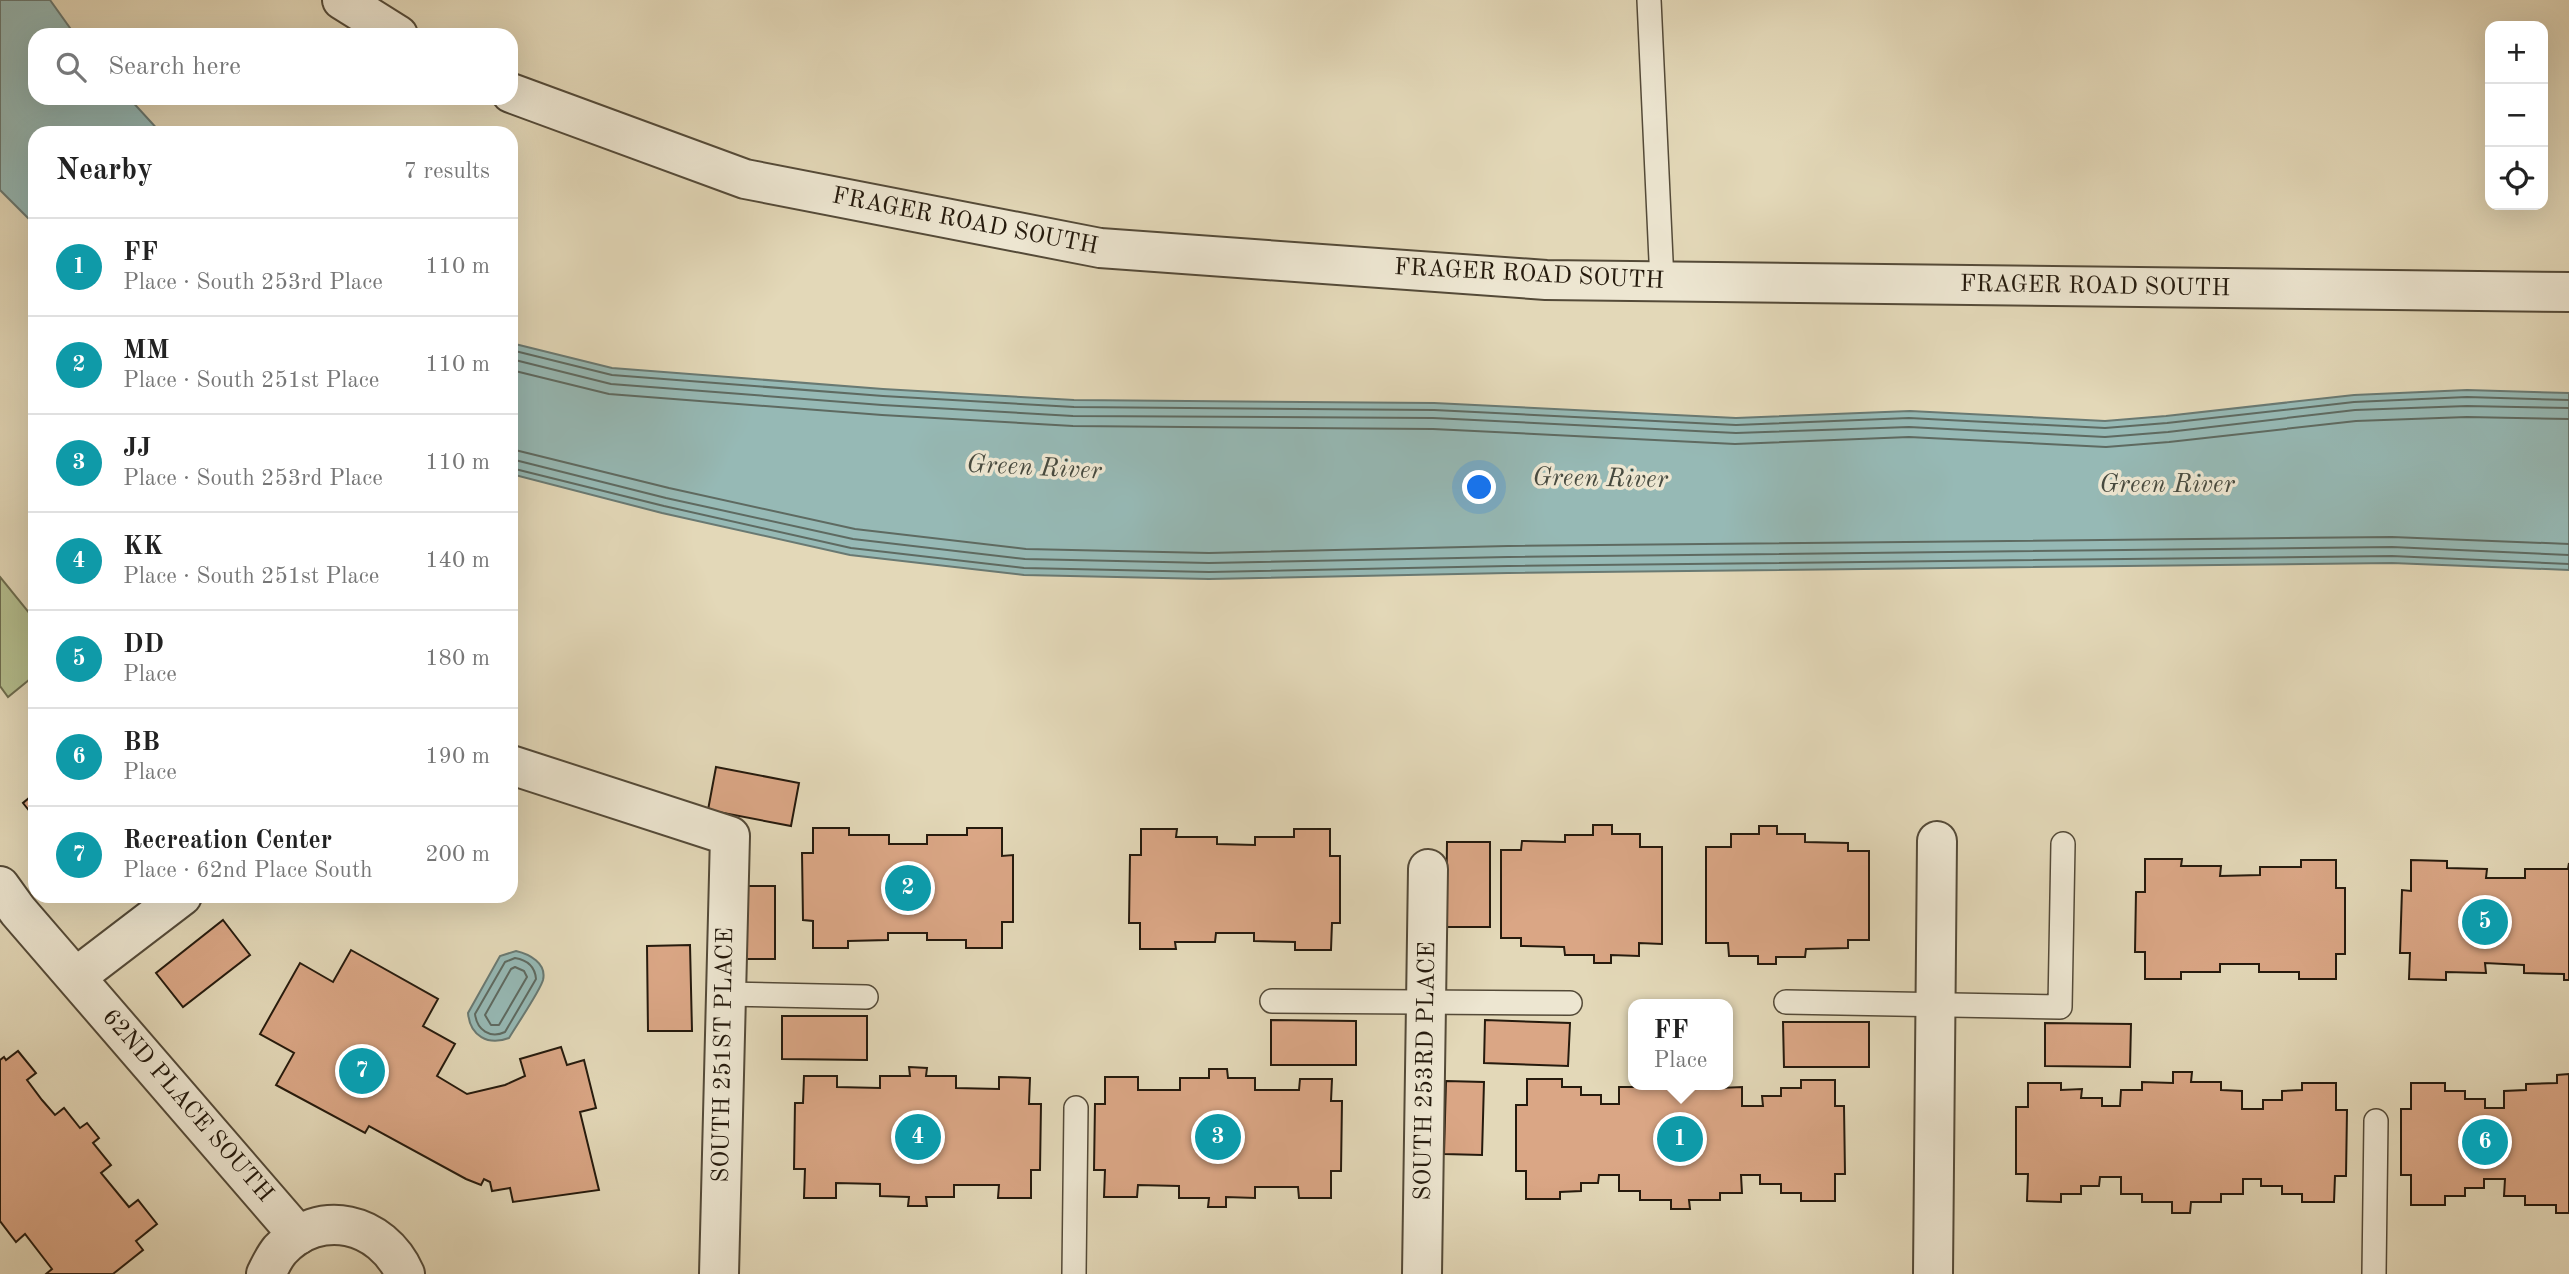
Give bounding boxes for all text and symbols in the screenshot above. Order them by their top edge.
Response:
map controls [2485,21,2548,210]
button: + [2485,21,2548,84]
search box [28,28,518,105]
icon: search [52,48,90,86]
text: Search here [108,54,241,80]
button: − [2485,84,2548,147]
button: locate [2485,147,2548,210]
text: Nearby [56,156,153,186]
text: 7 results [404,160,490,183]
street label: FRAGER ROAD SOUTH [830,184,1100,260]
text: FF [123,240,158,266]
text: 1 [72,255,86,278]
text: 110 m [425,255,490,278]
street label: FRAGER ROAD SOUTH [1393,256,1665,294]
text: Place · South 253rd Place [123,271,383,294]
street label: FRAGER ROAD SOUTH [1960,273,2230,301]
text: MM [123,338,169,364]
text: 2 [72,353,86,376]
text: 110 m [425,353,490,376]
text: Place · South 251st Place [123,369,379,392]
text: JJ [123,436,151,462]
text: 3 [72,451,86,474]
text: 110 m [425,451,490,474]
water label: Green River [966,451,1103,485]
water label: Green River [1532,465,1669,493]
text: Place · South 253rd Place [123,467,383,490]
your location [1462,470,1496,504]
water label: Green River [2099,472,2236,498]
text: KK [123,534,163,560]
text: 4 [72,549,86,572]
text: 140 m [425,549,490,572]
text: Place · South 251st Place [123,565,379,588]
text: DD [123,632,164,658]
text: 5 [72,647,86,670]
text: 180 m [425,647,490,670]
text: Place [123,663,177,686]
text: BB [123,730,160,756]
text: 6 [72,745,86,768]
text: 190 m [425,745,490,768]
text: Place [123,761,177,784]
text: Recreation Center [123,828,332,854]
text: 7 [72,843,86,866]
text: 200 m [425,843,490,866]
text: Place · 62nd Place South [123,859,372,882]
pin: 2 [885,862,931,914]
pin: 5 [2462,896,2508,948]
street label: SOUTH 251ST PLACE [710,927,738,1183]
street label: SOUTH 253RD PLACE [1412,941,1440,1201]
popup [1628,999,1733,1090]
street label: 62ND PLACE SOUTH [97,1005,277,1207]
text: FF [1654,1018,1688,1044]
pin: 7 [339,1045,385,1097]
text: Place [1654,1049,1707,1072]
pin: 4 [895,1111,941,1163]
pin: 3 [1195,1111,1241,1163]
pin: 1 [1657,1113,1703,1165]
pin: 6 [2462,1116,2508,1168]

